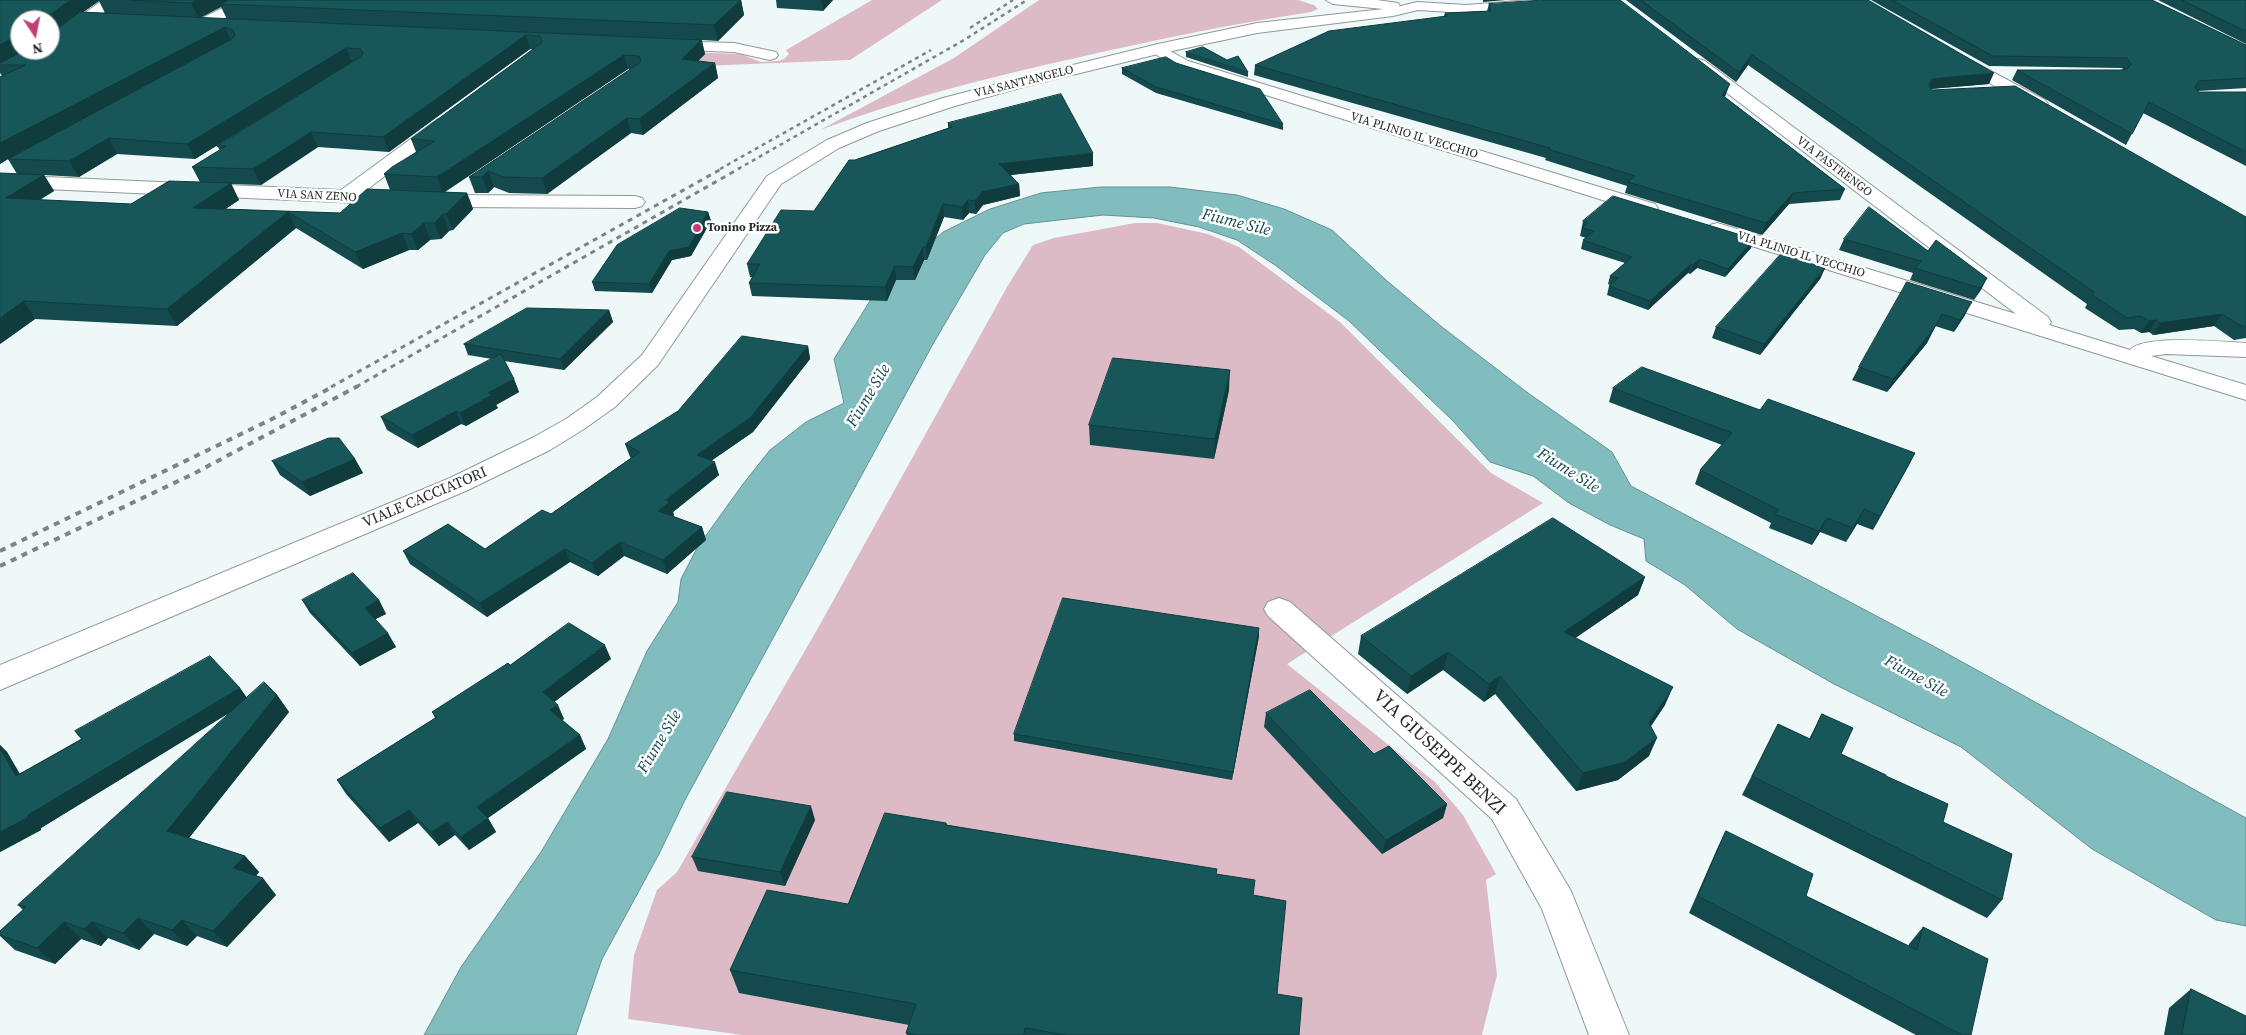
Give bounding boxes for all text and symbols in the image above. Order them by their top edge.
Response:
north arrow [10,10,60,60]
text: N [31,38,45,60]
street label: VIA SANT'ANGELO [973,63,1075,101]
street label: VIA PLINIO IL VECCHIO [1348,110,1480,162]
street label: VIA PASTRENGO [1793,134,1875,200]
street label: VIA SAN ZENO [277,187,357,205]
water label: Fiume Sile [1200,205,1272,241]
place label: Tonino Pizza [707,221,777,235]
marker: Tonino Pizza [691,222,703,234]
street label: VIA PLINIO IL VECCHIO [1735,229,1867,281]
water label: Fiume Sile [843,361,895,431]
water label: Fiume Sile [1533,444,1603,498]
street label: VIALE CACCIATORI [360,464,490,532]
water label: Fiume Sile [1881,652,1951,702]
street label: VIA GIUSEPPE BENZI [1368,686,1510,820]
water label: Fiume Sile [634,707,686,777]

